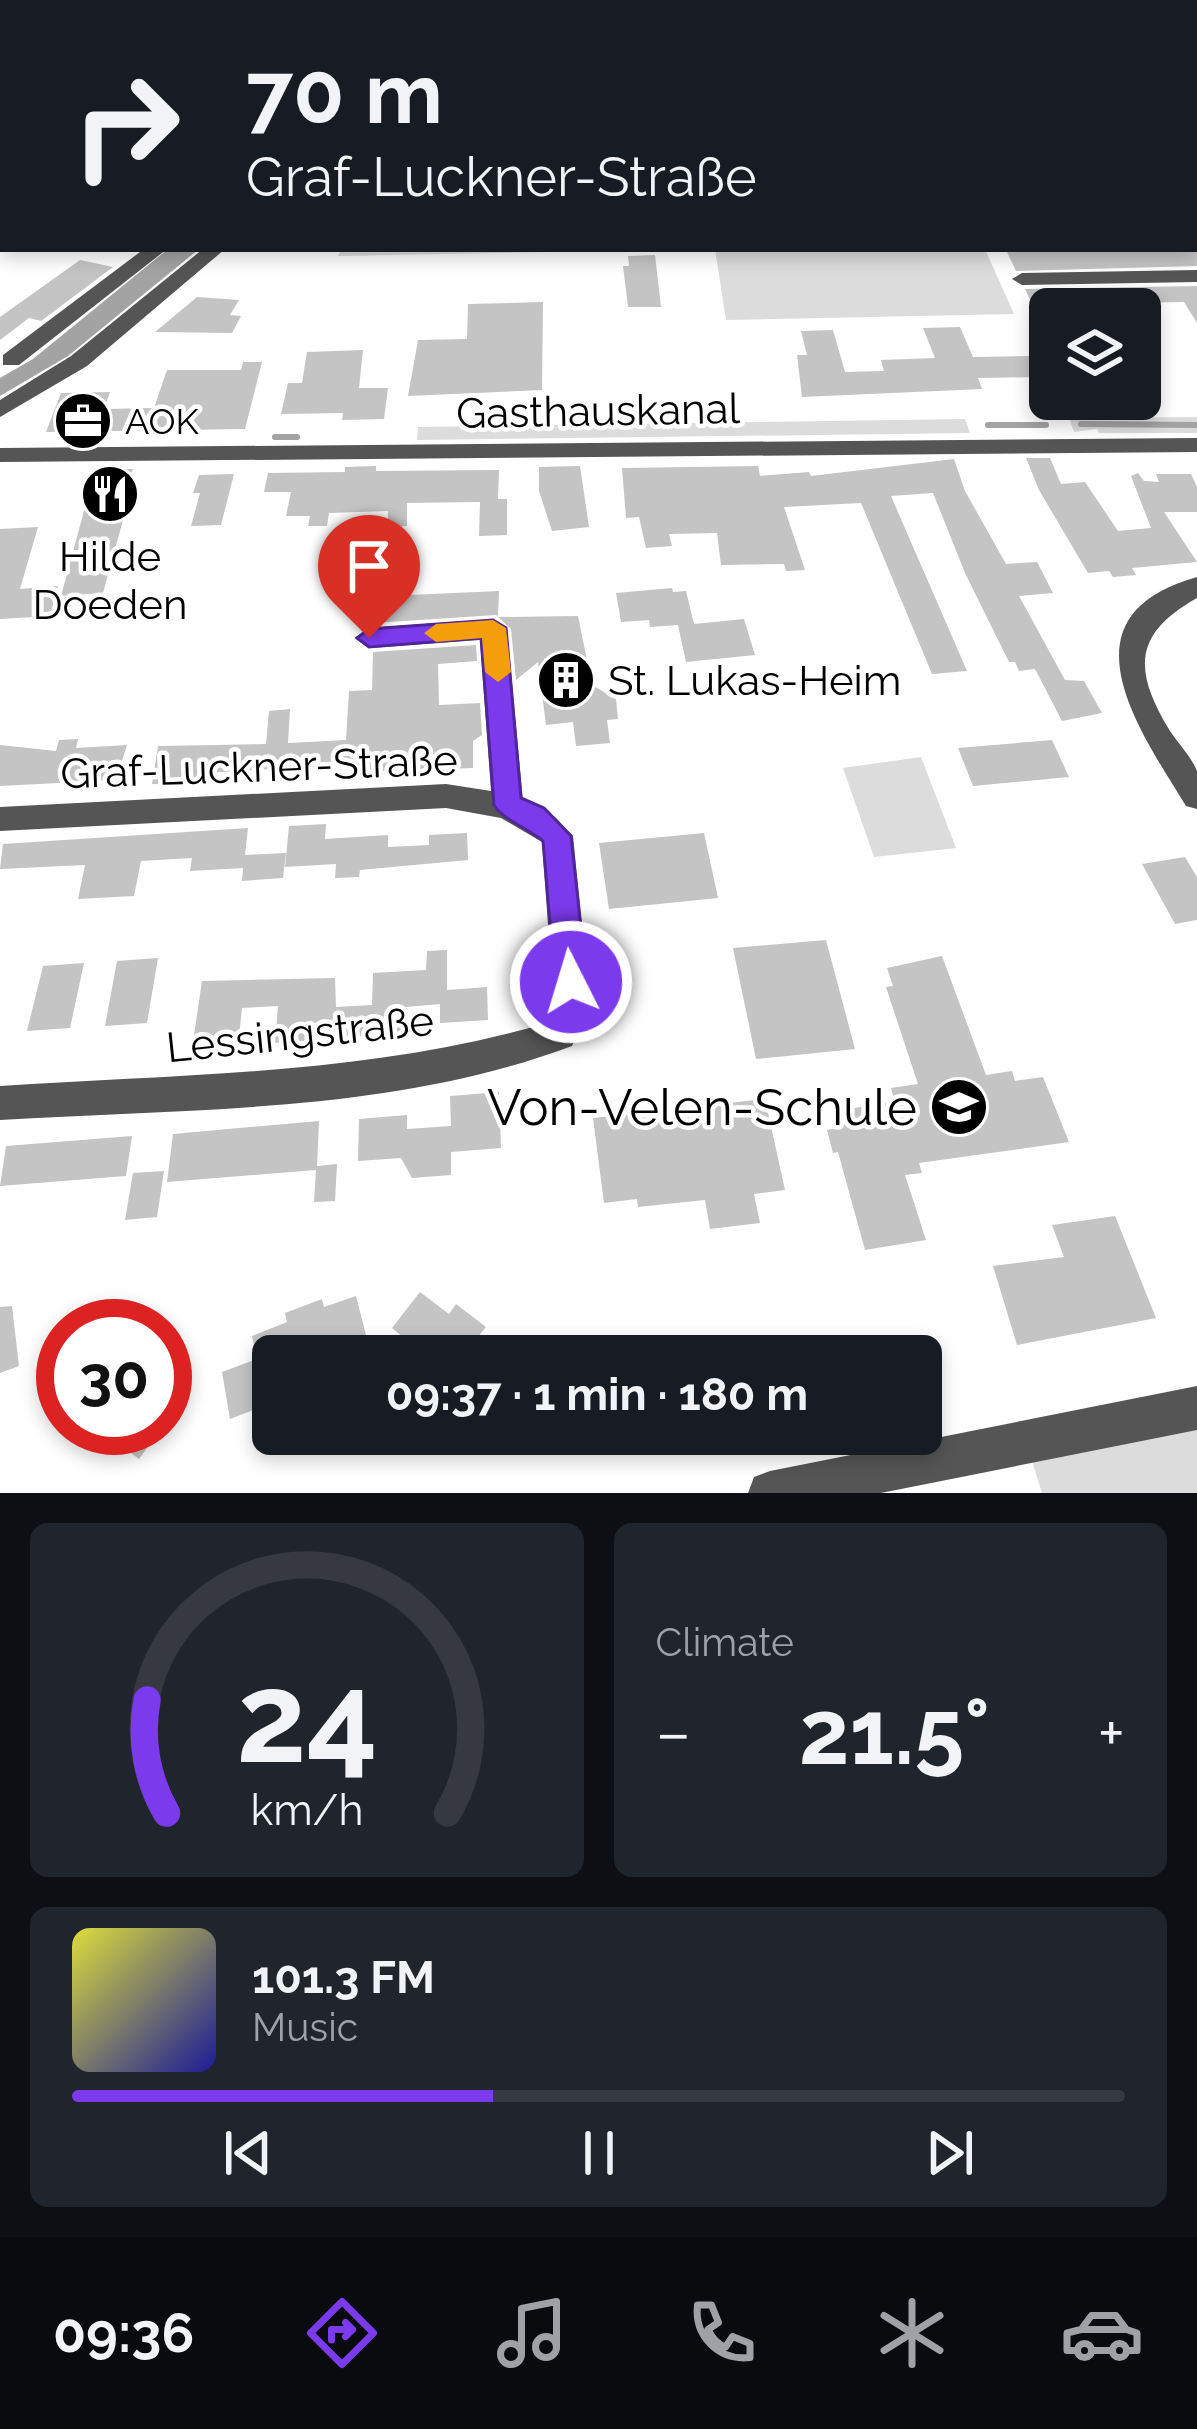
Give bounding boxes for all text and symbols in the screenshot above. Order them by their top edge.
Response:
text: 70 m [246,44,443,143]
icon: right [48,48,204,204]
text: Graf-Luckner-Straße [246,145,757,209]
map controls [1029,288,1161,420]
button: layers [1029,288,1161,420]
street label: Gasthauskanal [456,384,741,438]
office icon: AOK [52,390,114,452]
place label: AOK [125,400,199,442]
restaurant icon: Hilde Doeden [79,463,141,525]
pin [318,515,420,638]
place label: Hilde Doeden [33,532,187,629]
icon: arrive [336,533,402,599]
building icon: St. Lukas-Heim [535,649,597,711]
place label: St. Lukas-Heim [608,656,901,705]
street label: Graf-Luckner-Straße [60,736,458,798]
position arrow [508,919,634,1045]
street label: Lessingstraße [164,996,436,1072]
school or university icon: Von-Velen-Schule [928,1076,990,1138]
place label: Von-Velen-Schule [487,1077,917,1137]
speed limit sign: 30 [36,1299,192,1455]
text: 09:37 · 1 min · 180 m [386,1368,808,1421]
text: Climate [656,1619,794,1665]
text: 24 [236,1645,378,1791]
text: 21.5° [799,1679,990,1785]
text: − [656,1694,691,1771]
text: + [1098,1694,1125,1771]
text: km/h [250,1785,363,1835]
text: 101.3 FM [252,1951,435,2004]
text: Music [252,2004,358,2050]
icon: previous [215,2120,281,2186]
icon: pause [566,2120,632,2186]
icon: next [917,2120,983,2186]
icon: directions [300,2291,384,2375]
icon: music [490,2291,574,2375]
icon: phone [680,2291,764,2375]
icon: climate [870,2291,954,2375]
icon: car [1060,2291,1144,2375]
text: 09:36 [53,2301,194,2365]

